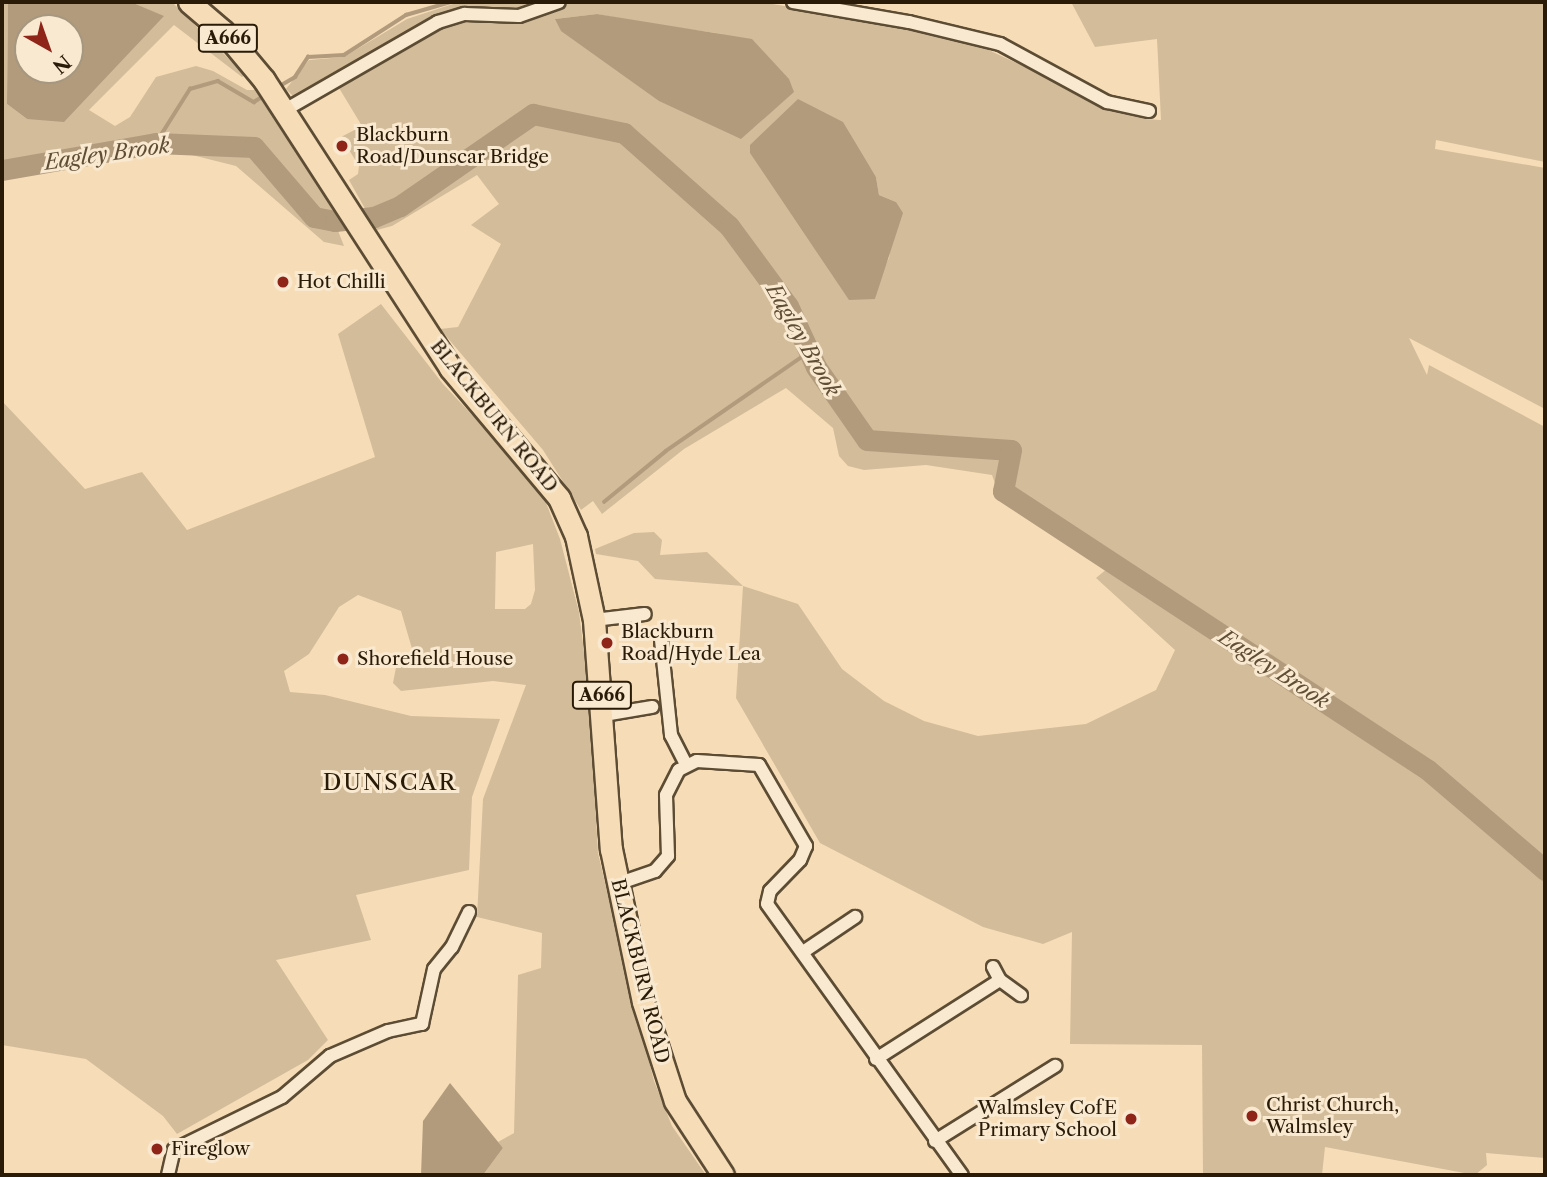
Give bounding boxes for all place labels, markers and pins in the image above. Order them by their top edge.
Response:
place label: Blackburn Road/Dunscar Bridge [356,124,549,168]
marker: Blackburn Road/Dunscar Bridge [334,138,350,154]
place label: Hot Chilli [297,271,386,293]
marker: Hot Chilli [275,274,291,290]
place label: Blackburn Road/Hyde Lea [621,621,761,665]
marker: Blackburn Road/Hyde Lea [599,635,615,651]
place label: Shorefield House [357,648,513,670]
marker: Shorefield House [335,651,351,667]
place label: Christ Church, Walmsley [1266,1094,1399,1138]
place label: Walmsley CofE Primary School [977,1097,1117,1141]
marker: Christ Church, Walmsley [1244,1108,1260,1124]
marker: Walmsley CofE Primary School [1123,1111,1139,1127]
place label: Fireglow [171,1138,250,1160]
marker: Fireglow [149,1141,165,1157]

